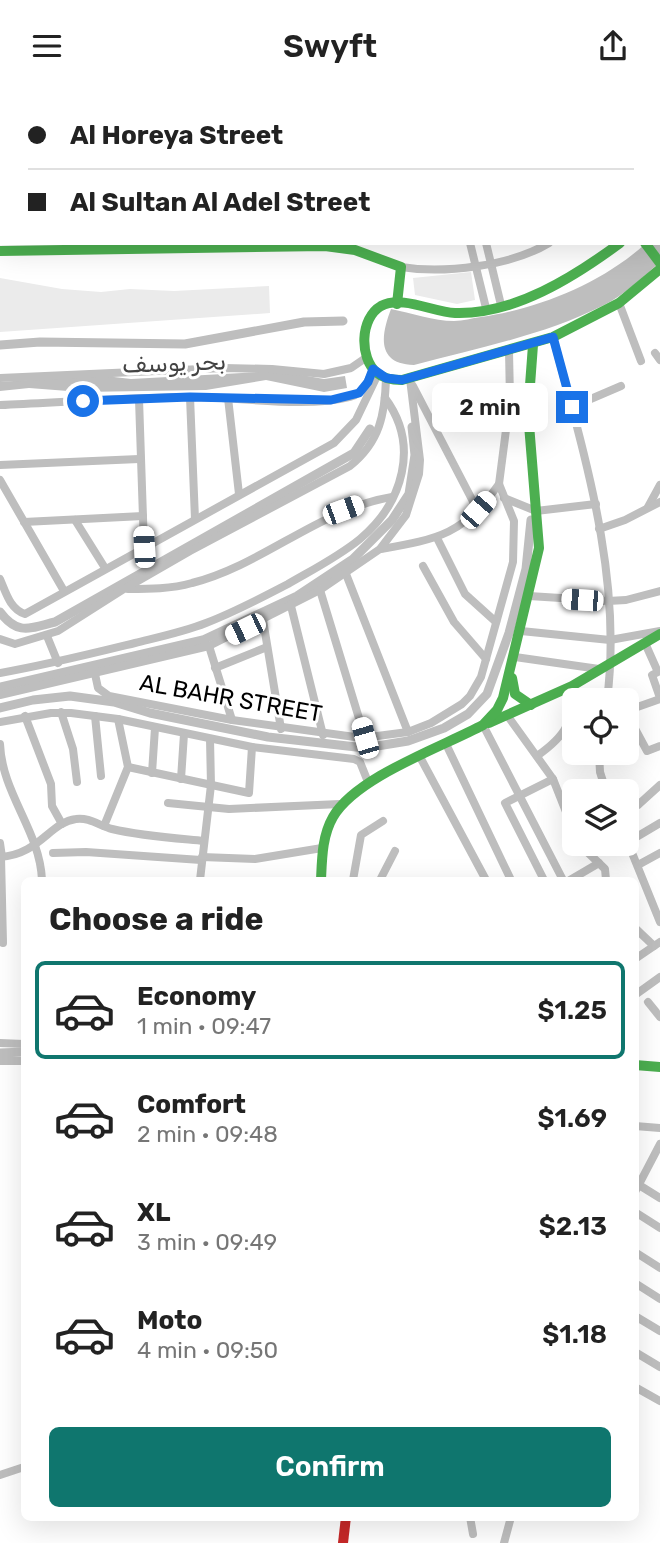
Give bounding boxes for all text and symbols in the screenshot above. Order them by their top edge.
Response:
icon: menu [28,27,66,65]
text: Swyft [283,27,377,65]
icon: share [594,27,632,65]
text: Al Horeya Street [70,120,283,151]
text: Al Sultan Al Adel Street [70,187,370,218]
water label: بحر يوسف [121,347,227,379]
callout: 2 min [432,383,548,431]
route start [67,385,99,417]
route end [556,391,588,423]
text: 2 min [459,393,521,421]
car [457,487,500,533]
car [320,493,367,527]
car [133,525,156,569]
car [561,588,604,612]
car [222,610,269,648]
street label: AL BAHR STREET [138,668,324,728]
map controls [562,688,639,856]
button: locate [562,688,639,765]
car [350,715,381,761]
button: layers [562,779,639,856]
text: Choose a ride [49,900,263,938]
icon: car [53,979,116,1042]
text: Economy [137,981,256,1012]
text: $1.25 [537,995,607,1026]
text: 1 min · 09:47 [137,1012,271,1040]
icon: car [53,1087,116,1150]
text: Comfort [137,1089,246,1120]
text: $1.69 [538,1103,607,1134]
text: 2 min · 09:48 [137,1120,278,1148]
icon: car [53,1195,116,1258]
text: XL [137,1197,170,1228]
text: $2.13 [539,1211,607,1242]
text: 3 min · 09:49 [137,1228,277,1256]
icon: car [53,1303,116,1366]
text: Moto [137,1305,202,1336]
text: $1.18 [542,1319,607,1350]
text: 4 min · 09:50 [137,1336,278,1364]
button: Confirm [49,1427,611,1507]

